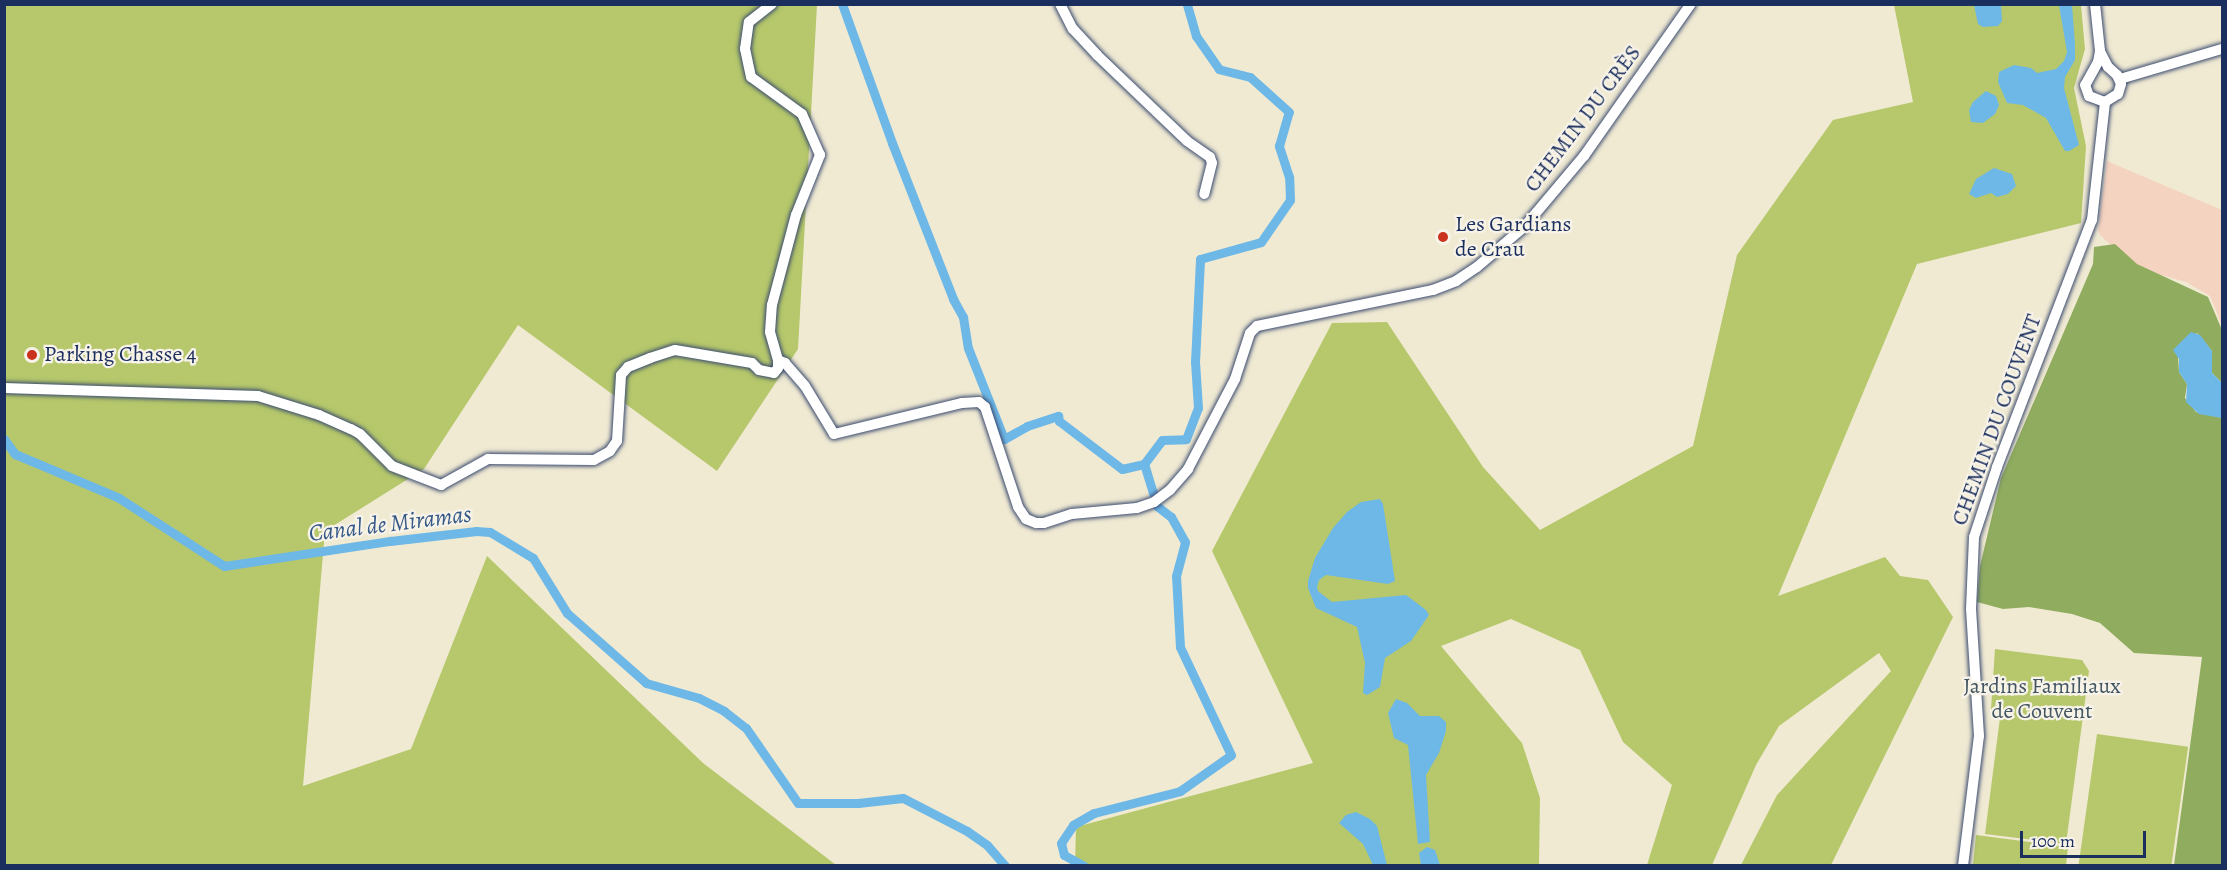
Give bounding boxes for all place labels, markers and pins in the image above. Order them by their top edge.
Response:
place label: Les Gardians de Crau [1455,211,1571,262]
marker: Les Gardians de Crau [1436,230,1450,244]
place label: Parking Chasse 4 [44,342,197,368]
marker: Parking Chasse 4 [25,348,39,362]

